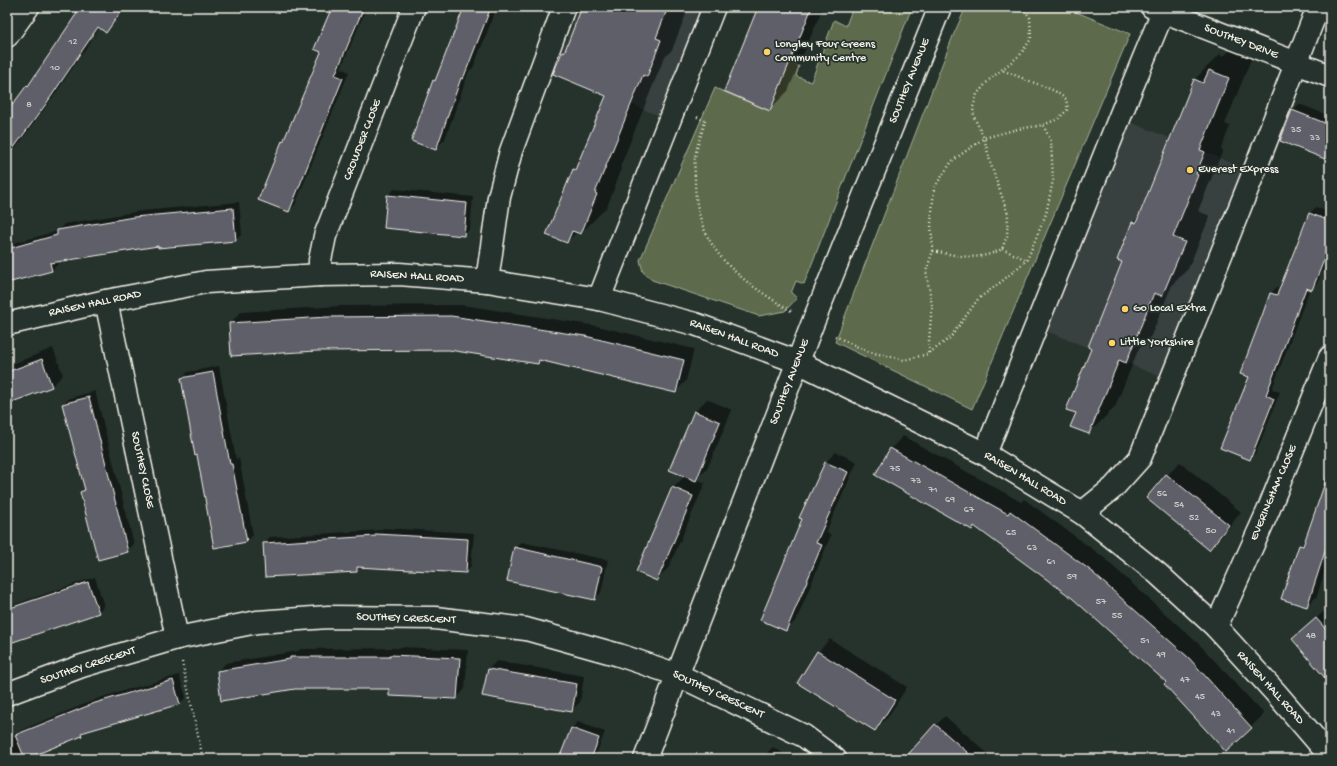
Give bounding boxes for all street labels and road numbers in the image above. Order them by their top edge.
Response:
street label: SOUTHEY DRIVE [1202,21,1281,63]
street label: SOUTHEY AVENUE [887,36,934,126]
street label: CROWDER CLOSE [341,97,385,183]
street label: RAISEN HALL ROAD [370,268,464,286]
street label: RAISEN HALL ROAD [48,287,143,321]
street label: RAISEN HALL ROAD [687,316,781,362]
street label: SOUTHEY AVENUE [767,337,813,427]
street label: SOUTHEY CLOSE [127,430,157,510]
street label: EVERINGHAM CLOSE [1248,443,1301,543]
street label: RAISEN HALL ROAD [981,449,1069,509]
street label: SOUTHEY CRESCENT [356,610,457,628]
street label: SOUTHEY CRESCENT [39,644,139,688]
street label: RAISEN HALL ROAD [1233,648,1307,728]
street label: SOUTHEY CRESCENT [670,668,767,723]

